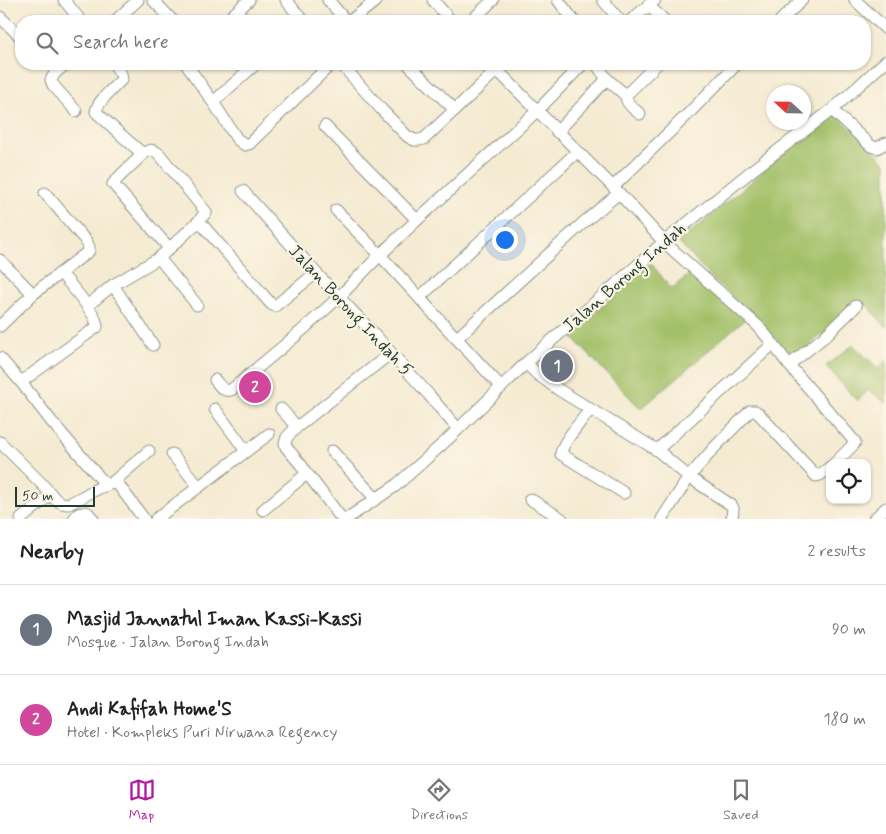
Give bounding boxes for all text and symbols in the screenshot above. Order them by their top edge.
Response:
search box [15,15,871,70]
icon: search [33,29,61,57]
text: Search here [73,30,169,55]
north arrow [766,85,811,130]
street label: Jalan Borong Indah [558,217,693,340]
your location [492,227,518,253]
street label: Jalan Borong Indah 5 [281,239,418,383]
pin: 1 [541,347,573,385]
pin: 2 [239,368,271,406]
map controls [826,459,871,504]
button: locate [826,459,871,504]
scale bar [15,484,95,507]
text: 50 m [22,487,53,505]
text: Nearby [20,538,84,566]
text: 2 results [808,541,866,562]
text: Masjid Jannatul Iman Kassi-Kassi [67,607,362,632]
text: 1 [32,619,40,640]
text: 90 m [832,619,866,640]
text: Mosque · Jalan Borong Indah [67,632,269,653]
text: Andi Kafifah Home'S [67,697,232,722]
text: 2 [32,709,40,730]
text: 180 m [823,709,866,730]
text: Hotel · Kompleks Puri Nirwana Regency [67,722,338,743]
tab: Map [128,776,156,824]
tab: Directions [411,776,468,824]
tab: Saved [723,776,758,824]

